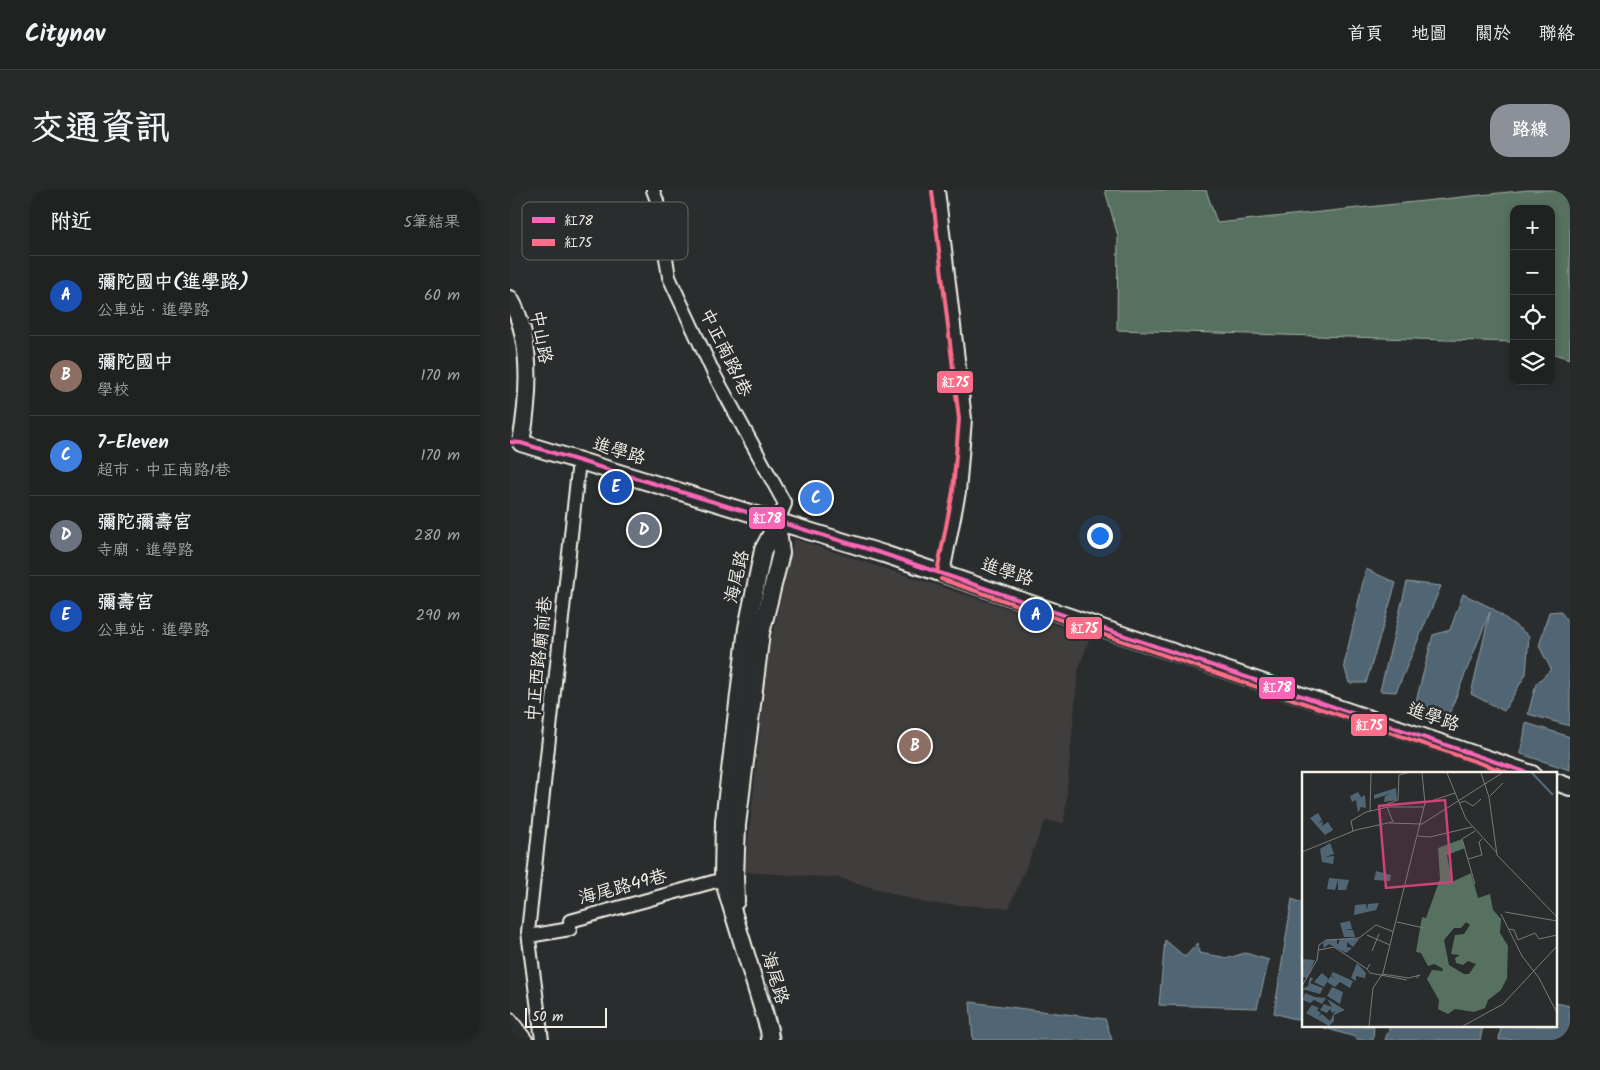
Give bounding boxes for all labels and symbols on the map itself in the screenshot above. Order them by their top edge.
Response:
legend [522,202,688,260]
text: 紅78 [564,210,593,232]
text: 紅75 [564,232,593,254]
street label: 中正南路1巷 [691,304,759,402]
street label: 中山路 [521,308,559,366]
line badge: 紅75 [936,370,974,394]
text: 紅75 [941,372,971,394]
street label: 進學路 [589,430,649,474]
pin: E [600,468,632,506]
pin: C [800,479,832,517]
line badge: 紅78 [748,506,786,530]
text: 紅78 [753,508,782,530]
pin: D [628,511,660,549]
your location [1087,523,1113,549]
street label: 海尾路 [718,547,758,607]
street label: 進學路 [977,551,1037,595]
street label: 中正西路廟前巷 [519,595,561,723]
pin: A [1020,596,1052,634]
line badge: 紅75 [1065,616,1103,640]
text: 紅75 [1070,618,1100,640]
line badge: 紅78 [1258,676,1296,700]
text: 紅78 [1263,677,1292,699]
street label: 進學路 [1403,695,1463,741]
line badge: 紅75 [1350,713,1388,737]
text: 紅75 [1355,715,1385,737]
pin: B [899,727,931,765]
inset map [1302,772,1558,1028]
street label: 海尾路49巷 [575,862,671,914]
street label: 海尾路 [752,948,796,1008]
scale bar [525,1005,608,1028]

